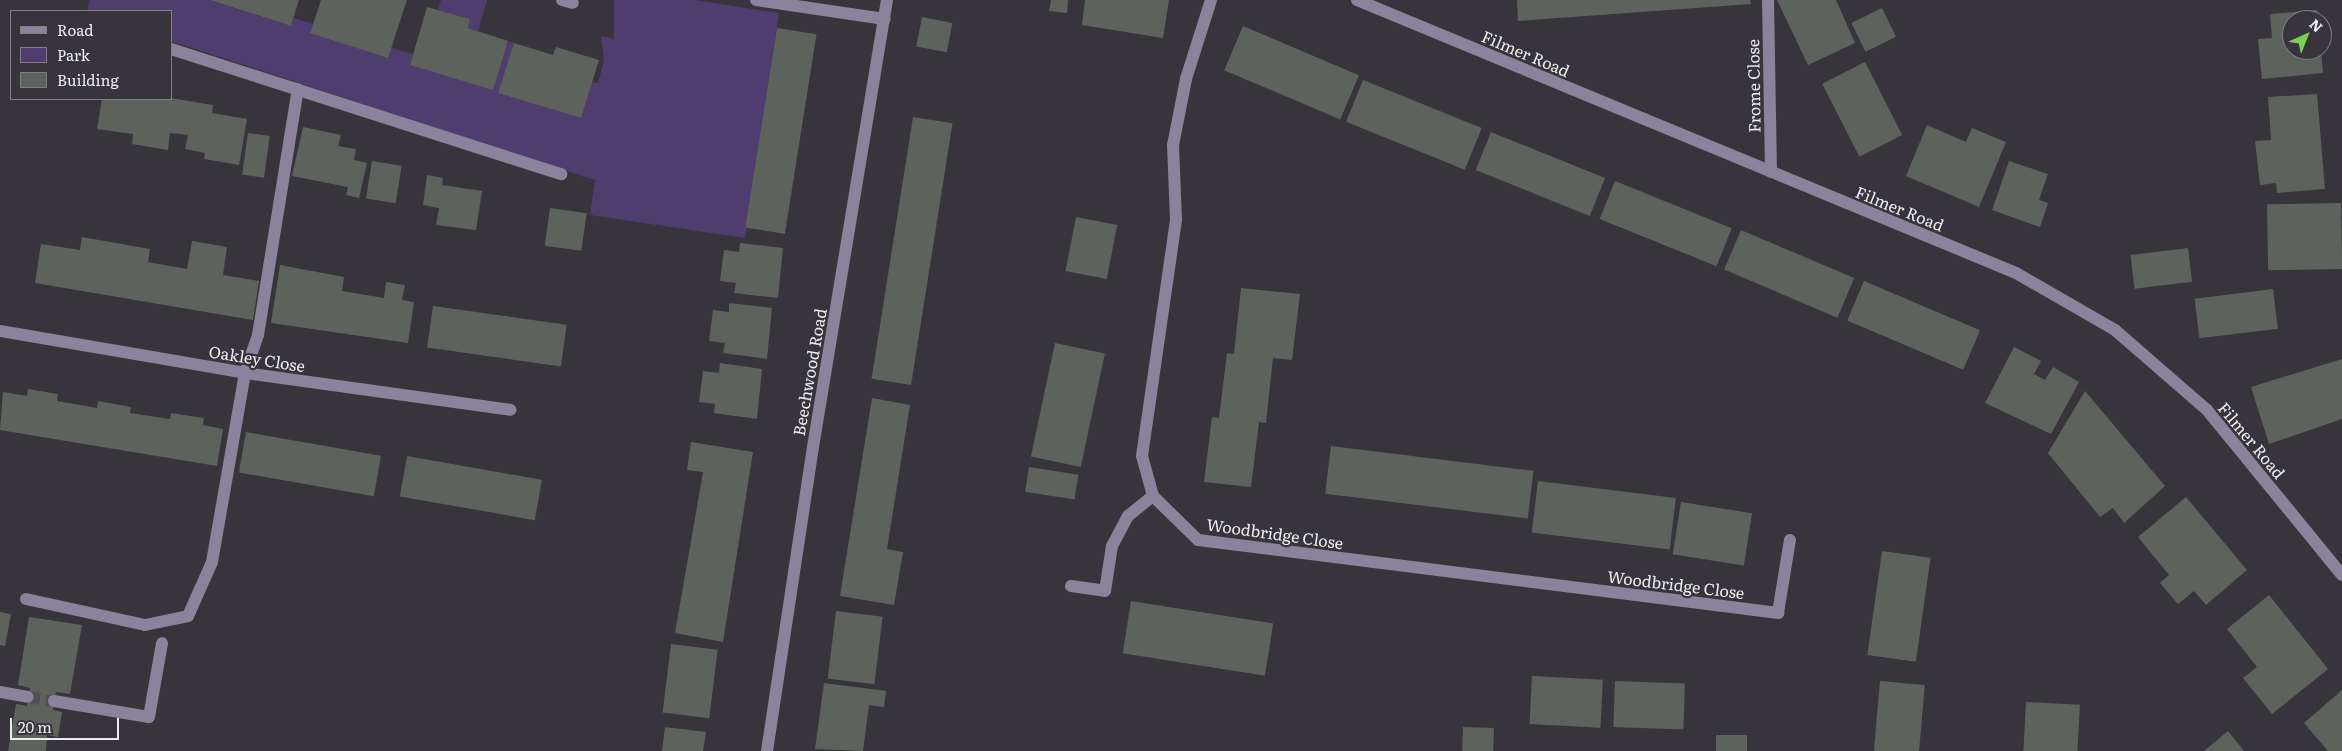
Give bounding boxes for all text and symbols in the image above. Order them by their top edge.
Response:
legend [10,10,172,100]
north arrow [2282,10,2332,60]
text: N [2306,14,2328,36]
text: Road [57,18,93,41]
street label: Filmer Road [1479,26,1573,80]
street label: Frome Close [1743,39,1763,133]
text: Park [57,43,90,66]
text: Building [57,68,119,91]
street label: Filmer Road [1853,182,1947,234]
street label: Beechwood Road [788,307,830,437]
street label: Oakley Close [208,341,306,375]
street label: Filmer Road [2215,398,2289,482]
street label: Woodbridge Close [1205,514,1345,552]
street label: Woodbridge Close [1606,566,1746,602]
scale bar [12,708,121,740]
text: 20 m [18,715,52,738]

